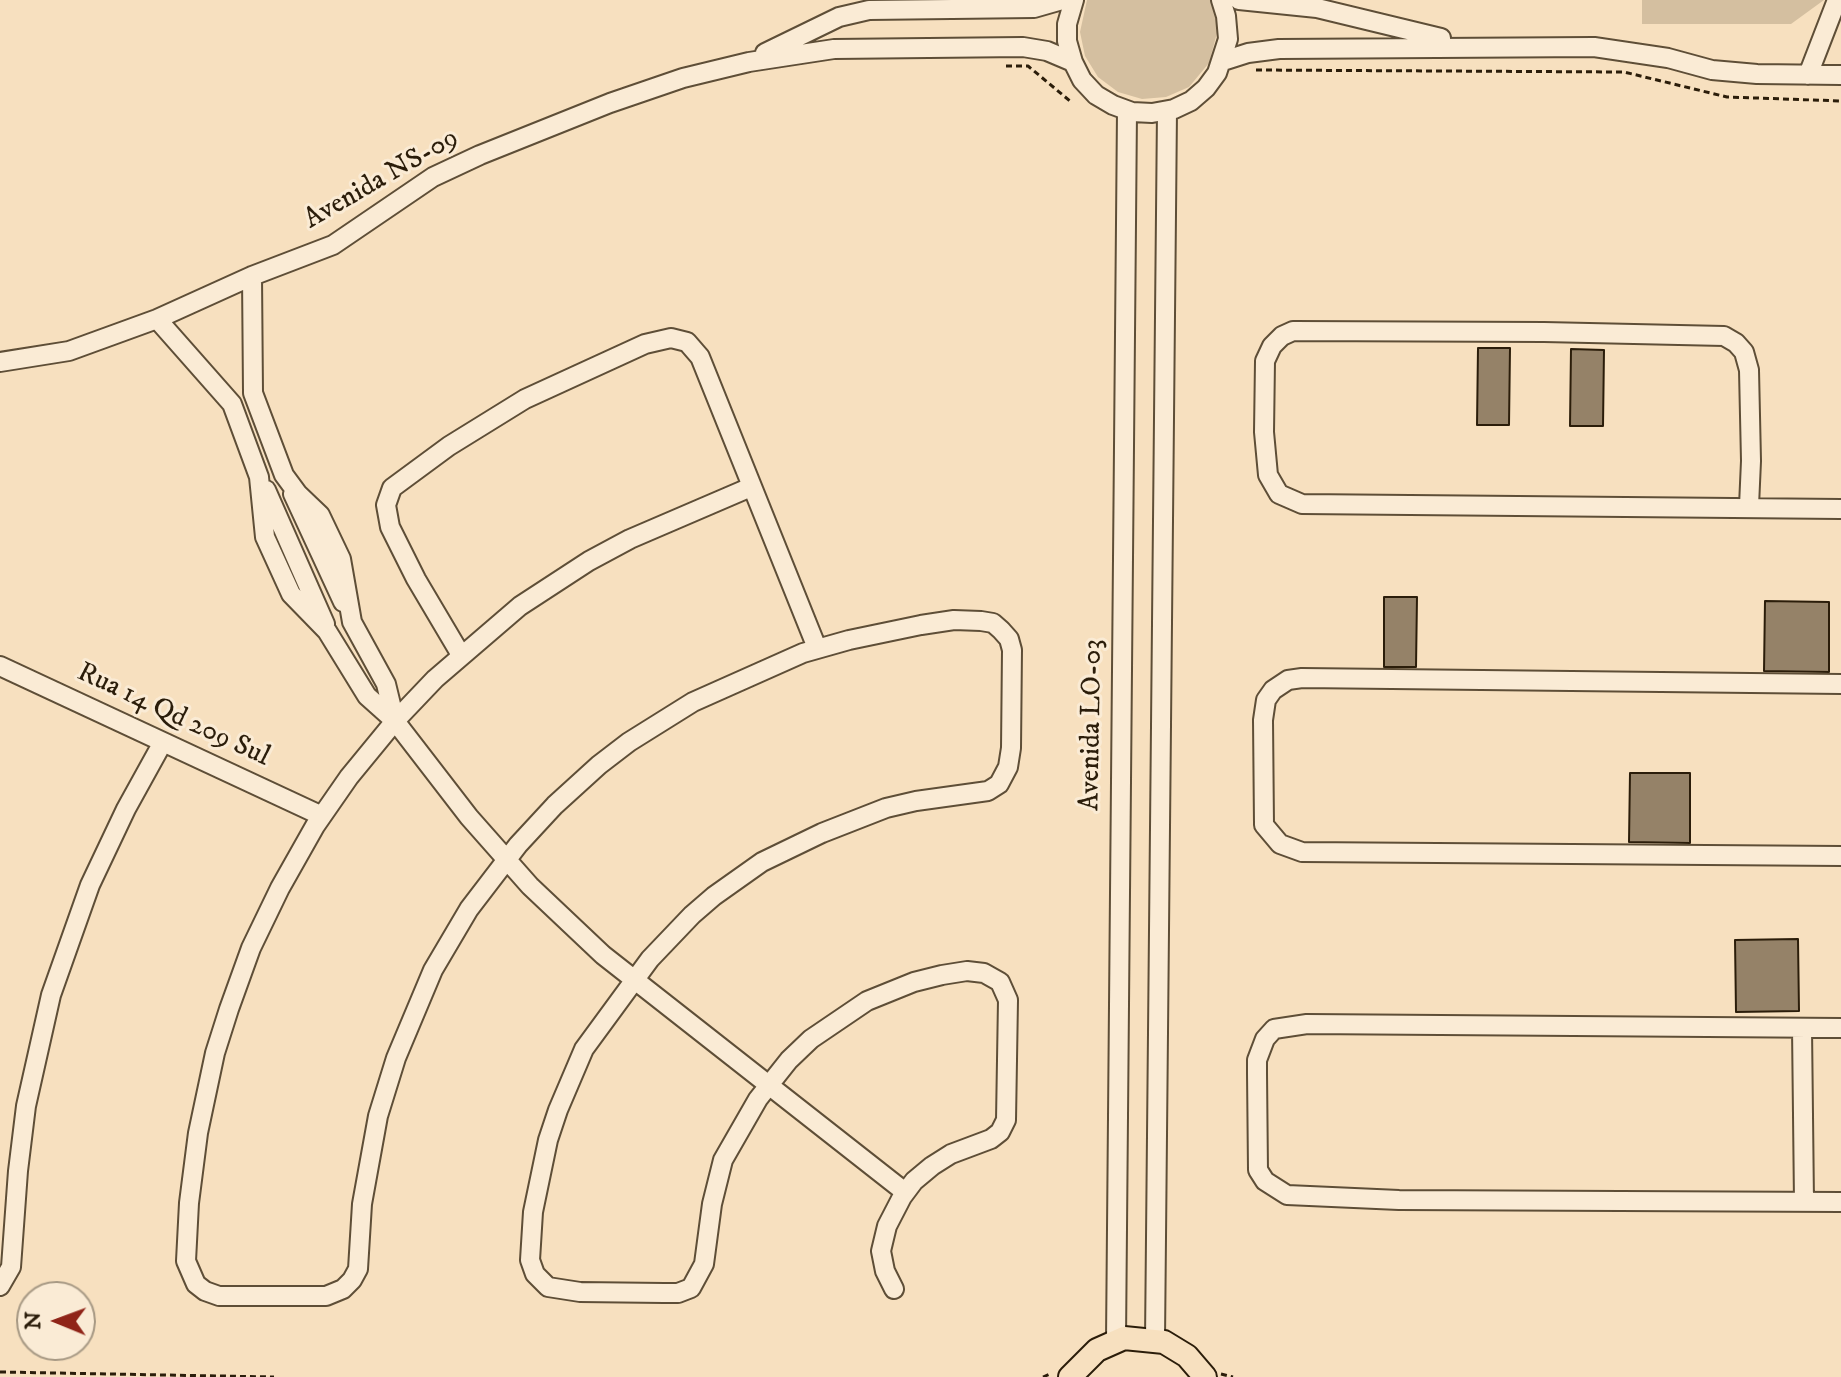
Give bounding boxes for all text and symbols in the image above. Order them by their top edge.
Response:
street label: Avenida NS-09 [299,122,465,238]
street label: Avenida LO-03 [1075,639,1111,811]
street label: Rua 14 Qd 209 Sul [71,657,275,775]
north arrow [16,1281,96,1361]
text: N [20,1311,47,1330]

